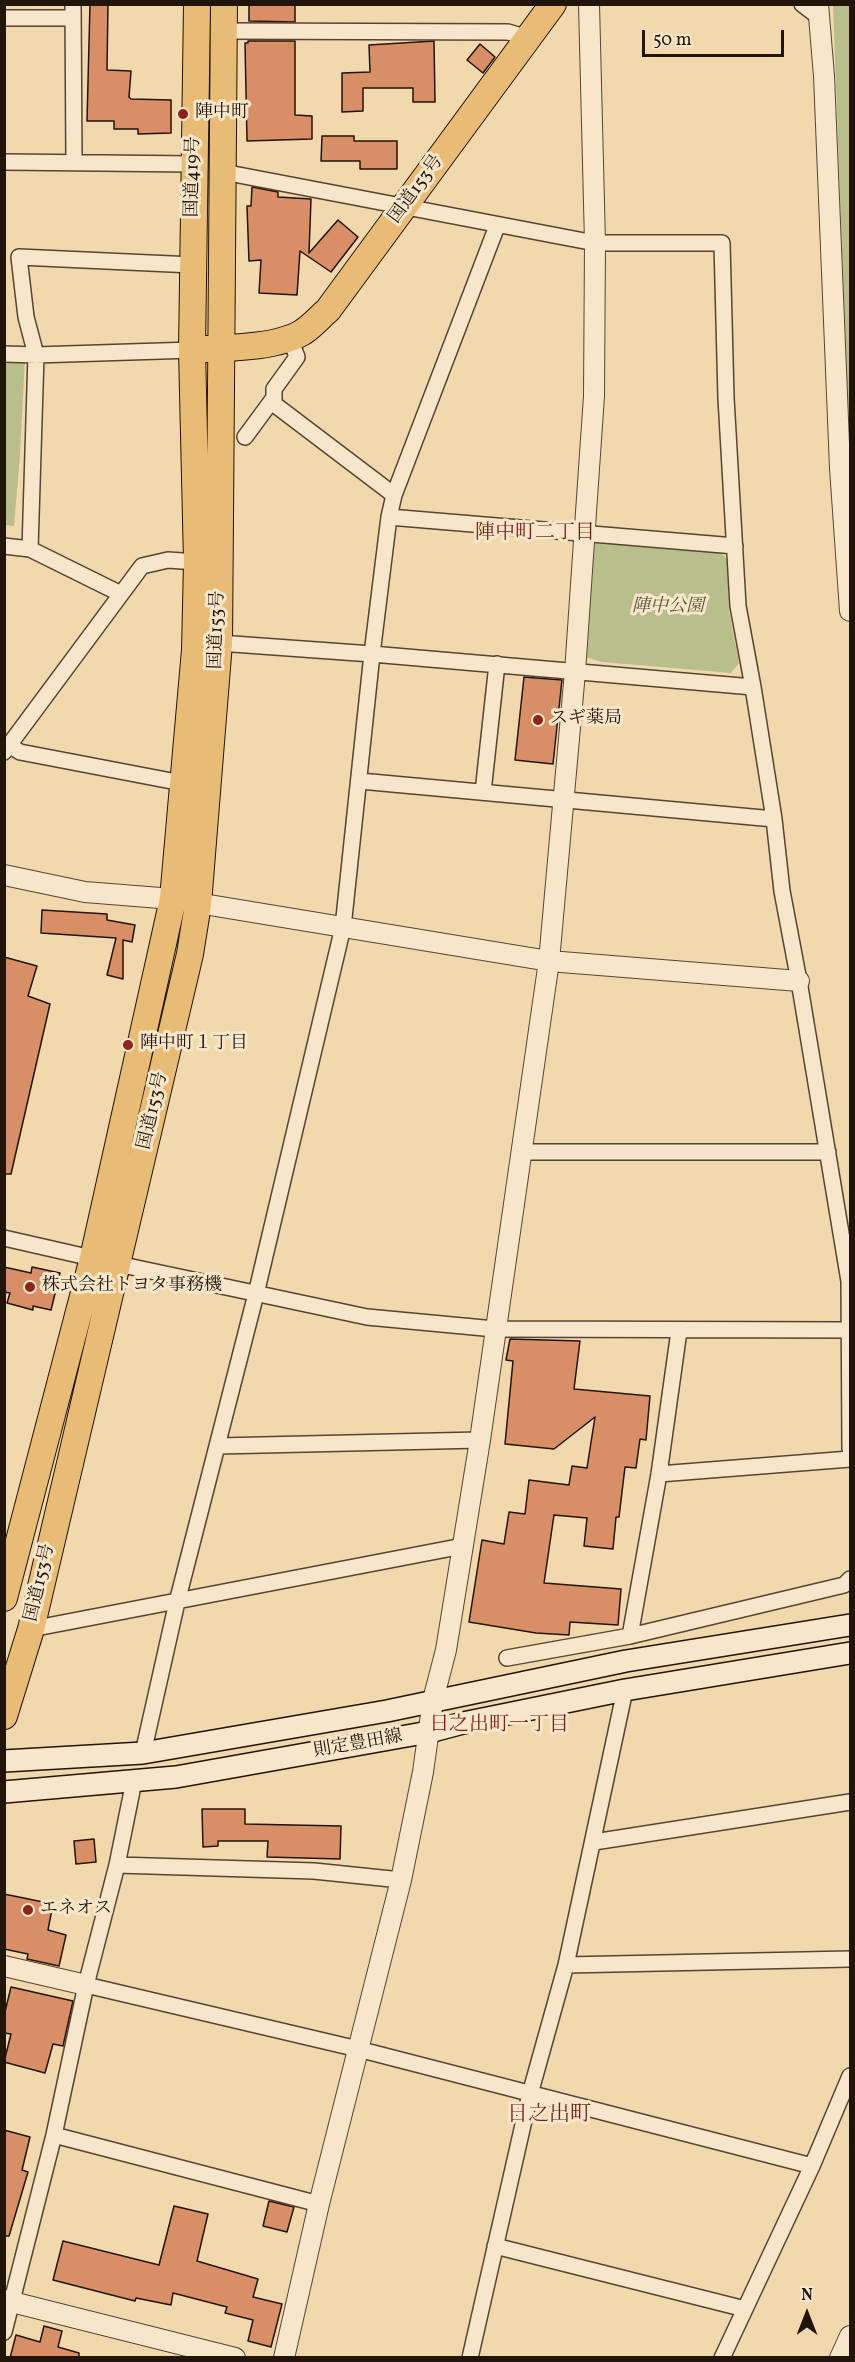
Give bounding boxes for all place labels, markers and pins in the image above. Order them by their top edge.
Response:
place label: 陣中町 [195,103,249,125]
marker: 陣中町 [176,107,190,121]
place label: スギ薬局 [550,709,622,731]
marker: スギ薬局 [531,713,545,727]
place label: 陣中町１丁目 [140,1034,248,1056]
marker: 陣中町１丁目 [121,1038,135,1052]
place label: 株式会社トヨタ事務機 [42,1276,222,1298]
marker: 株式会社トヨタ事務機 [23,1280,37,1294]
place label: エネオス [40,1899,112,1921]
marker: エネオス [21,1903,35,1917]

